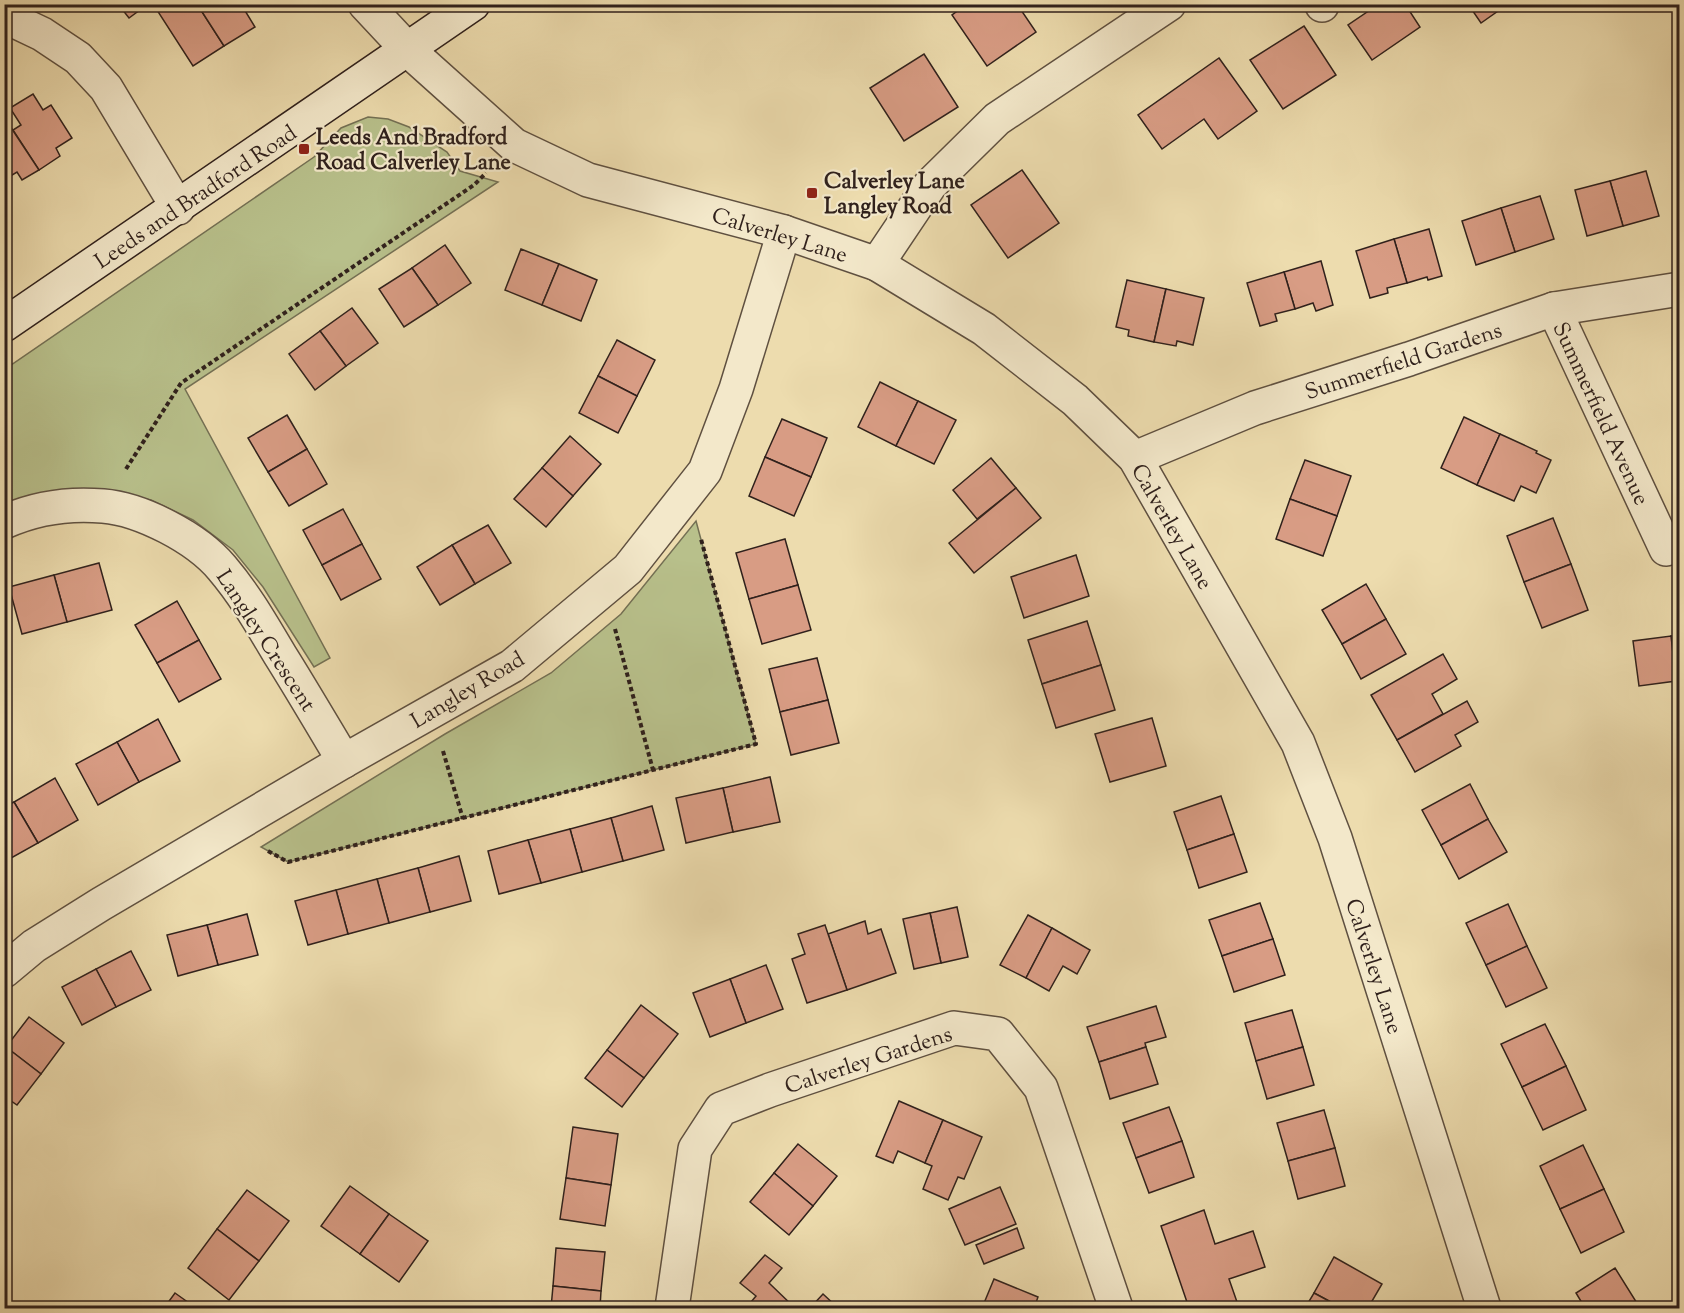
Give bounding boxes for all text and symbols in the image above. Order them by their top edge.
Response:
street label: Leeds and Bradford Road [89,119,304,278]
place label: Leeds And Bradford Road Calverley Lane [316,123,511,180]
marker: Leeds And Bradford Road Calverley Lane [297,142,311,156]
place label: Calverley Lane Langley Road [824,167,965,224]
marker: Calverley Lane Langley Road [805,186,819,200]
street label: Calverley Lane [707,201,851,273]
street label: Summerfield Gardens [1301,316,1507,410]
street label: Summerfield Avenue [1543,317,1656,511]
street label: Calverley Lane [1121,459,1219,596]
street label: Langley Crescent [207,564,323,719]
street label: Langley Road [405,645,532,738]
street label: Calverley Lane [1335,895,1409,1039]
street label: Calverley Gardens [781,1020,957,1104]

